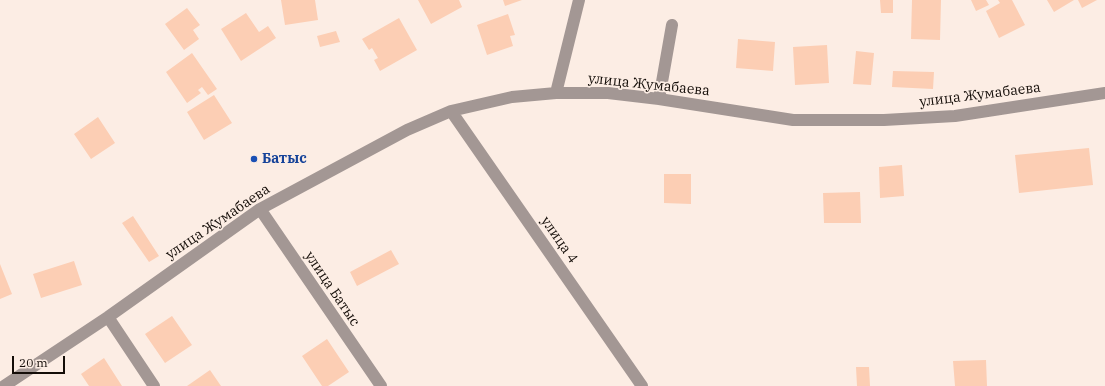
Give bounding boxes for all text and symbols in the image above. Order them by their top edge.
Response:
street label: улица Жумабаева [587,70,711,100]
street label: улица Жумабаева [918,79,1042,111]
place label: Батыс [262,151,307,167]
marker: Батыс [249,154,259,164]
street label: улица Жумабаева [163,181,273,263]
street label: улица 4 [537,213,581,267]
street label: улица Батыс [301,248,363,330]
scale bar [14,348,67,374]
text: 20 m [19,355,48,370]

